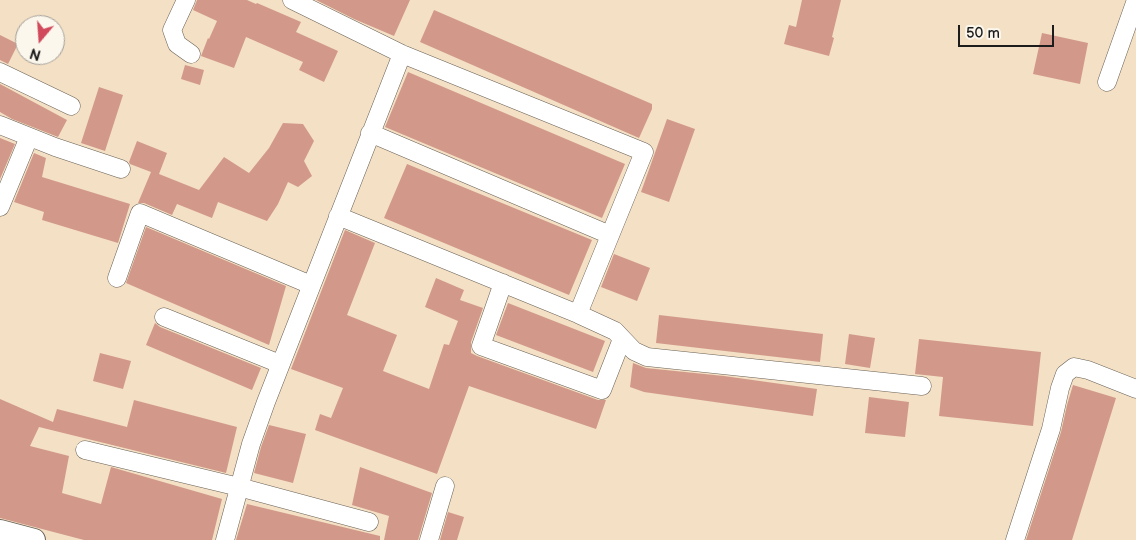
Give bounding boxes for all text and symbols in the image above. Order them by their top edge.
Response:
north arrow [15,15,65,65]
scale bar [961,15,1057,47]
text: 50 m [966,24,1000,43]
text: N [28,44,43,64]

